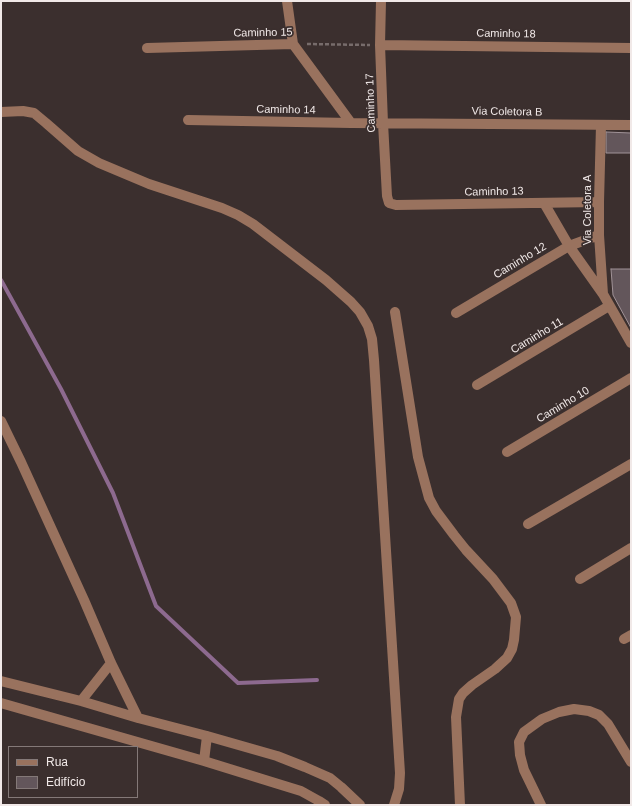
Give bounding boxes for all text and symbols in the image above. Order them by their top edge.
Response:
street label: Caminho 15 [233,26,293,40]
street label: Caminho 18 [476,27,536,41]
street label: Caminho 17 [363,73,379,133]
street label: Caminho 14 [256,103,316,117]
street label: Via Coletora B [472,105,542,119]
street label: Via Coletora A [581,175,595,245]
street label: Caminho 13 [464,185,524,199]
street label: Caminho 12 [491,240,549,282]
street label: Caminho 11 [509,315,565,357]
street label: Caminho 10 [534,384,592,426]
legend [8,746,138,798]
text: Rua [46,755,68,769]
text: Edifício [46,775,85,789]

